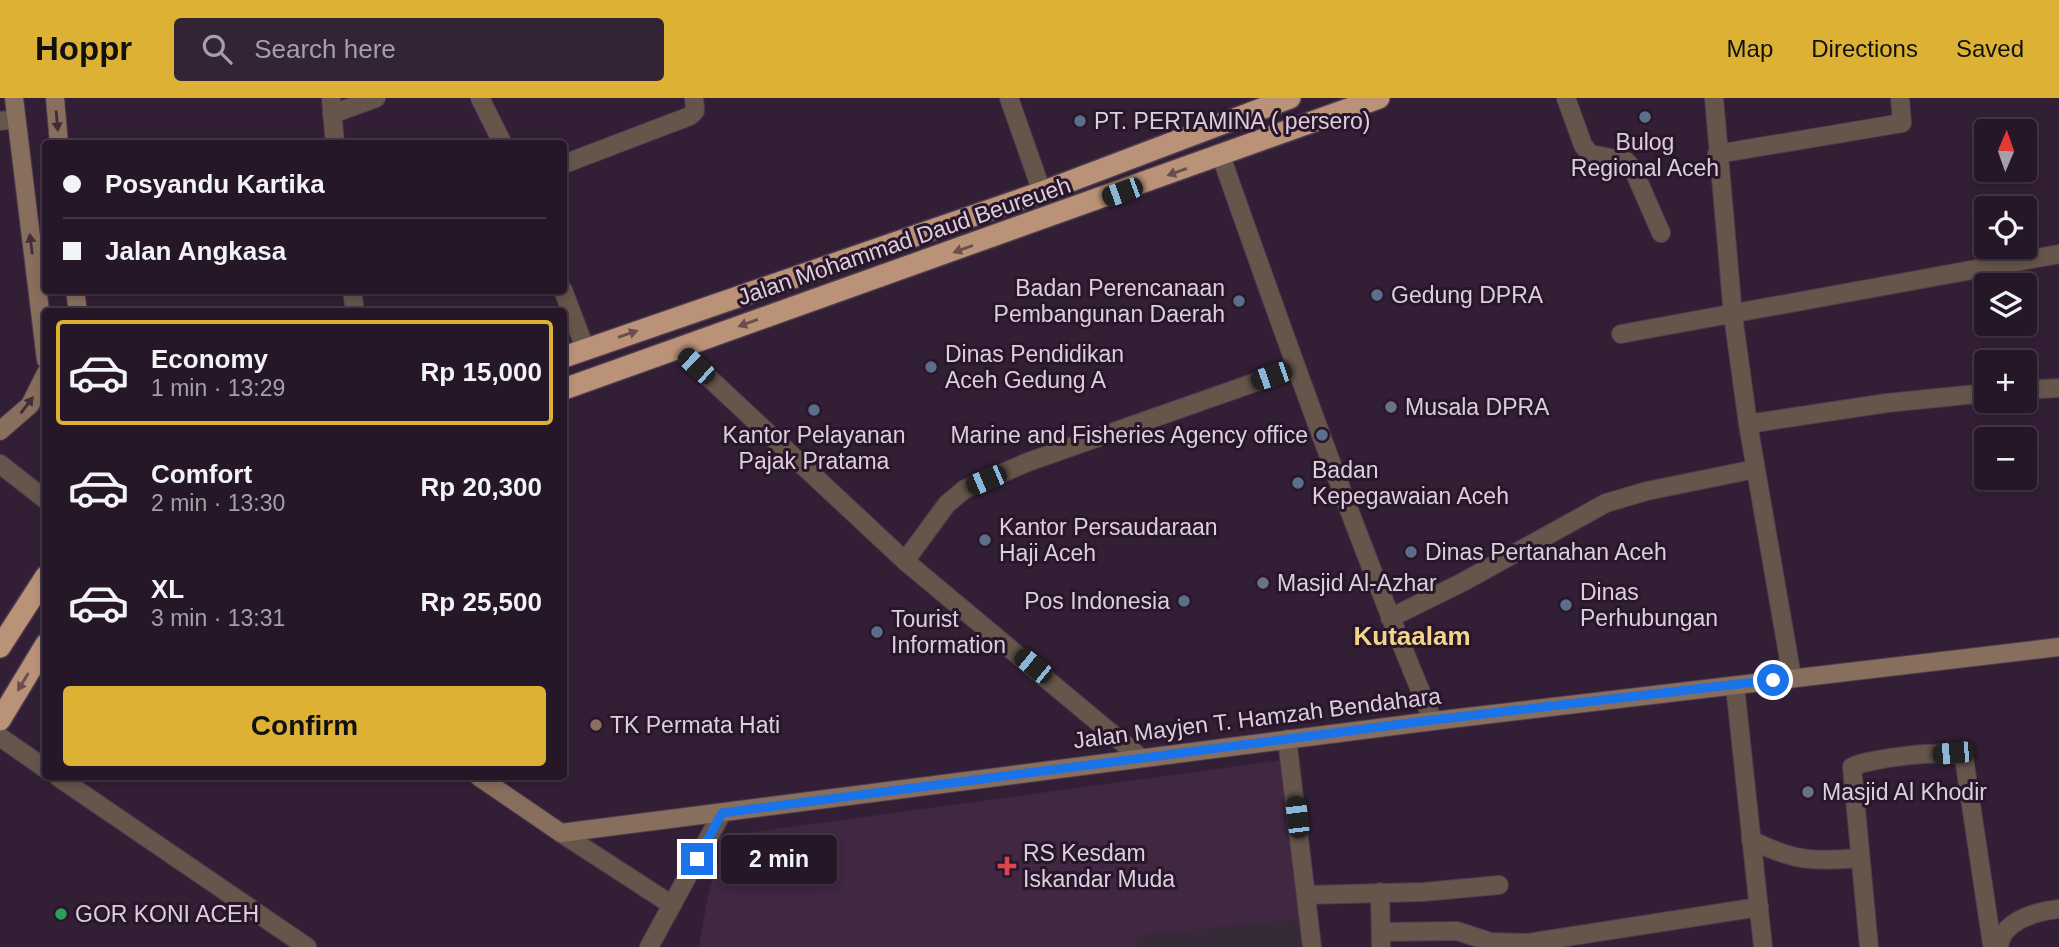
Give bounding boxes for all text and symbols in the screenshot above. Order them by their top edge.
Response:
search box [174,18,664,81]
text: Hoppr [35,30,132,67]
icon: search [198,30,236,68]
text: Search here [254,34,396,64]
text: Map [1727,35,1773,62]
text: Directions [1811,35,1918,62]
text: Saved [1956,35,2024,62]
place label: PT. PERTAMINA ( persero) [1094,108,1371,134]
marker: Bulog Regional Aceh [1637,109,1653,125]
one-way arrow [52,110,63,132]
marker: PT. PERTAMINA ( persero) [1072,113,1088,129]
north arrow [1974,119,2037,182]
map controls [1974,119,2037,490]
place label: Bulog Regional Aceh [1571,129,1719,181]
one-way arrow [1167,167,1188,178]
text: Posyandu Kartika [105,169,325,199]
street label: Jalan Mohammad Daud Beureueh [734,172,1074,310]
car [1099,175,1146,209]
button: locate [1974,196,2037,259]
one-way arrow [26,233,37,255]
text: Jalan Angkasa [105,236,286,266]
one-way arrow [953,244,974,255]
button: layers [1974,273,2037,336]
place label: Badan Perencanaan Pembangunan Daerah [994,275,1225,327]
place label: Gedung DPRA [1391,282,1544,308]
marker: Gedung DPRA [1369,287,1385,303]
marker: Badan Perencanaan Pembangunan Daerah [1231,293,1247,309]
one-way arrow [737,318,758,329]
one-way arrow [617,328,638,339]
icon: car [67,341,130,404]
place label: Dinas Pendidikan Aceh Gedung A [945,341,1124,393]
text: Economy [151,344,268,374]
car [674,344,719,388]
button: + [1974,350,2037,413]
text: Rp 15,000 [421,357,542,387]
marker: Dinas Pendidikan Aceh Gedung A [923,359,939,375]
car [1248,359,1295,393]
text: 1 min · 13:29 [151,375,285,401]
place label: Musala DPRA [1405,394,1550,420]
one-way arrow [20,396,34,415]
marker: Musala DPRA [1383,399,1399,415]
marker: Kantor Pelayanan Pajak Pratama [806,402,822,418]
place label: Kantor Pelayanan Pajak Pratama [723,422,905,474]
place label: Marine and Fisheries Agency office [950,422,1308,448]
marker: Marine and Fisheries Agency office [1314,427,1330,443]
button: − [1974,427,2037,490]
icon: car [67,456,130,519]
place label: Badan Kepegawaian Aceh [1312,457,1509,509]
text: Comfort [151,459,252,489]
car [963,462,1010,498]
text: Rp 20,300 [421,472,542,502]
marker: Badan Kepegawaian Aceh [1290,475,1306,491]
text: 2 min · 13:30 [151,490,285,516]
place label: Kantor Persaudaraan Haji Aceh [999,514,1218,566]
marker: Kantor Persaudaraan Haji Aceh [977,532,993,548]
place label: Dinas Pertanahan Aceh [1425,539,1667,565]
marker: Dinas Pertanahan Aceh [1403,544,1419,560]
place label: Masjid Al-Azhar [1277,570,1437,596]
icon: car [67,571,130,634]
text: XL [151,574,184,604]
marker: Masjid Al-Azhar [1255,575,1271,591]
place label: Dinas Perhubungan [1580,579,1718,631]
text: Rp 25,500 [421,587,542,617]
place label: Pos Indonesia [1024,588,1170,614]
marker: Pos Indonesia [1176,593,1192,609]
marker: Dinas Perhubungan [1558,597,1574,613]
text: 3 min · 13:31 [151,605,285,631]
place label: Tourist Information [891,606,1006,658]
district label: Kutaalam [1353,621,1471,651]
marker: Tourist Information [869,624,885,640]
car [1011,645,1056,687]
route start [1757,664,1789,696]
one-way arrow [16,672,29,691]
street label: Jalan Mayjen T. Hamzah Bendahara [1072,683,1443,753]
button: Confirm [63,686,546,766]
place label: TK Permata Hati [610,712,780,738]
marker: TK Permata Hati [588,717,604,733]
car [1932,741,1975,765]
place label: Masjid Al Khodir [1822,779,1987,805]
marker: Masjid Al Khodir [1800,784,1816,800]
car [1285,795,1310,839]
callout: 2 min [722,834,837,884]
place label: RS Kesdam Iskandar Muda [1023,840,1175,892]
route end [681,843,713,875]
text: 2 min [749,846,809,872]
marker: RS Kesdam Iskandar Muda [997,856,1017,876]
place label: GOR KONI ACEH [75,901,259,927]
marker: GOR KONI ACEH [53,906,69,922]

